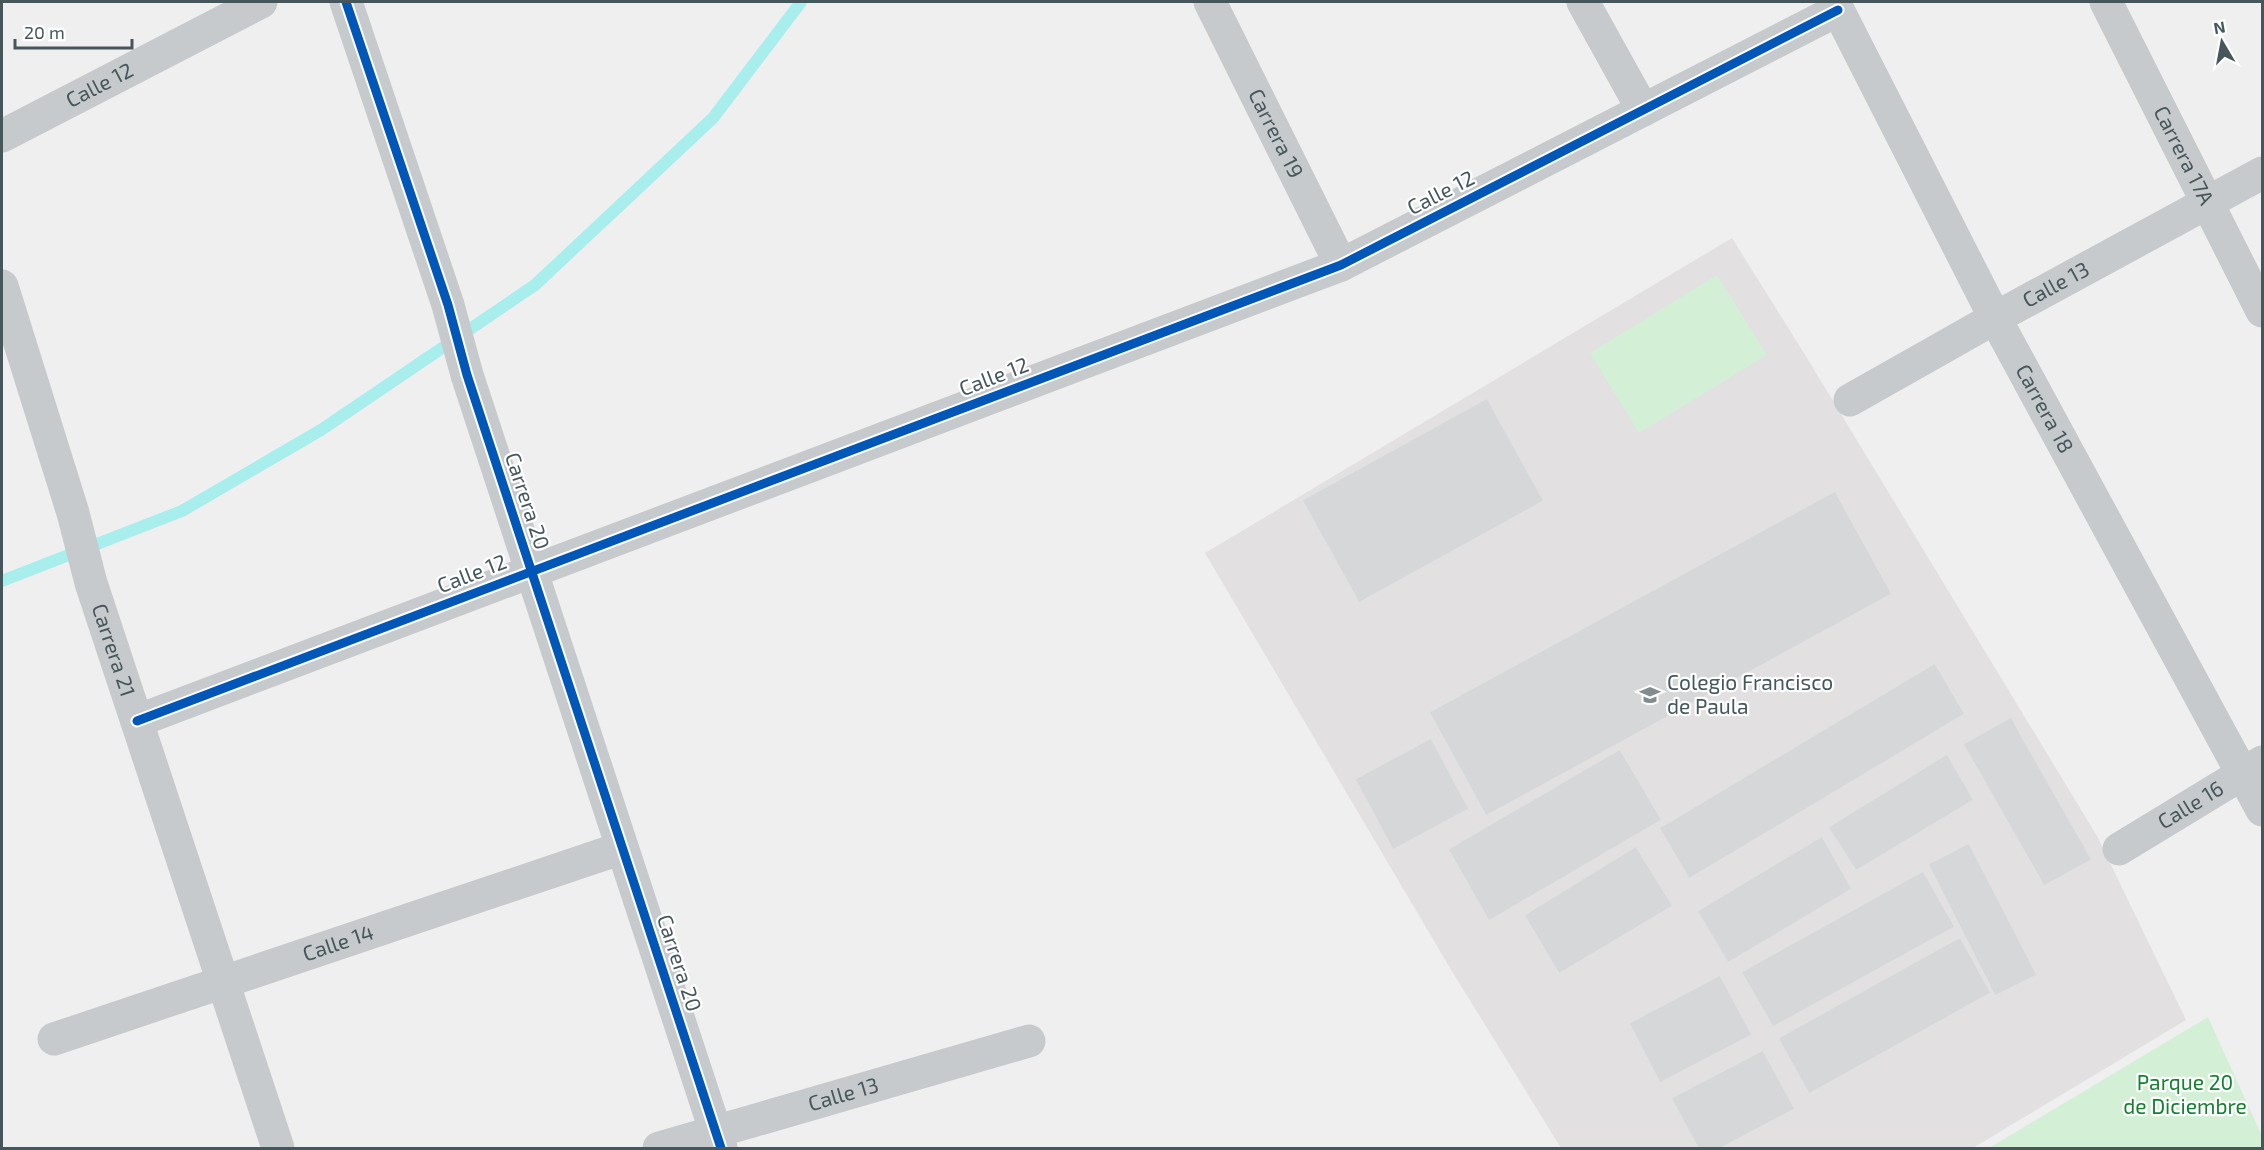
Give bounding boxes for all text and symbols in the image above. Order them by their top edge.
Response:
scale bar [15,12,132,50]
north arrow [2192,12,2252,72]
text: N [2212,16,2227,37]
text: 20 m [24,21,65,43]
street label: Calle 12 [61,56,137,112]
street label: Carrera 19 [1244,84,1310,182]
street label: Carrera 17A [2149,101,2220,208]
street label: Calle 12 [1403,164,1478,219]
street label: Calle 13 [2018,255,2093,312]
street label: Calle 12 [955,351,1032,400]
street label: Carrera 18 [2011,359,2080,457]
street label: Carrera 20 [501,449,556,552]
street label: Calle 12 [433,548,510,597]
street label: Carrera 21 [88,600,142,699]
place label: Colegio Francisco de Paula [1667,669,1833,718]
school or university icon: Colegio Francisco de Paula [1638,683,1662,707]
street label: Calle 16 [2153,775,2227,834]
street label: Carrera 20 [653,911,708,1014]
street label: Calle 14 [299,918,377,965]
park label: Parque 20 de Diciembre [2123,1069,2247,1118]
street label: Calle 13 [805,1071,881,1115]

